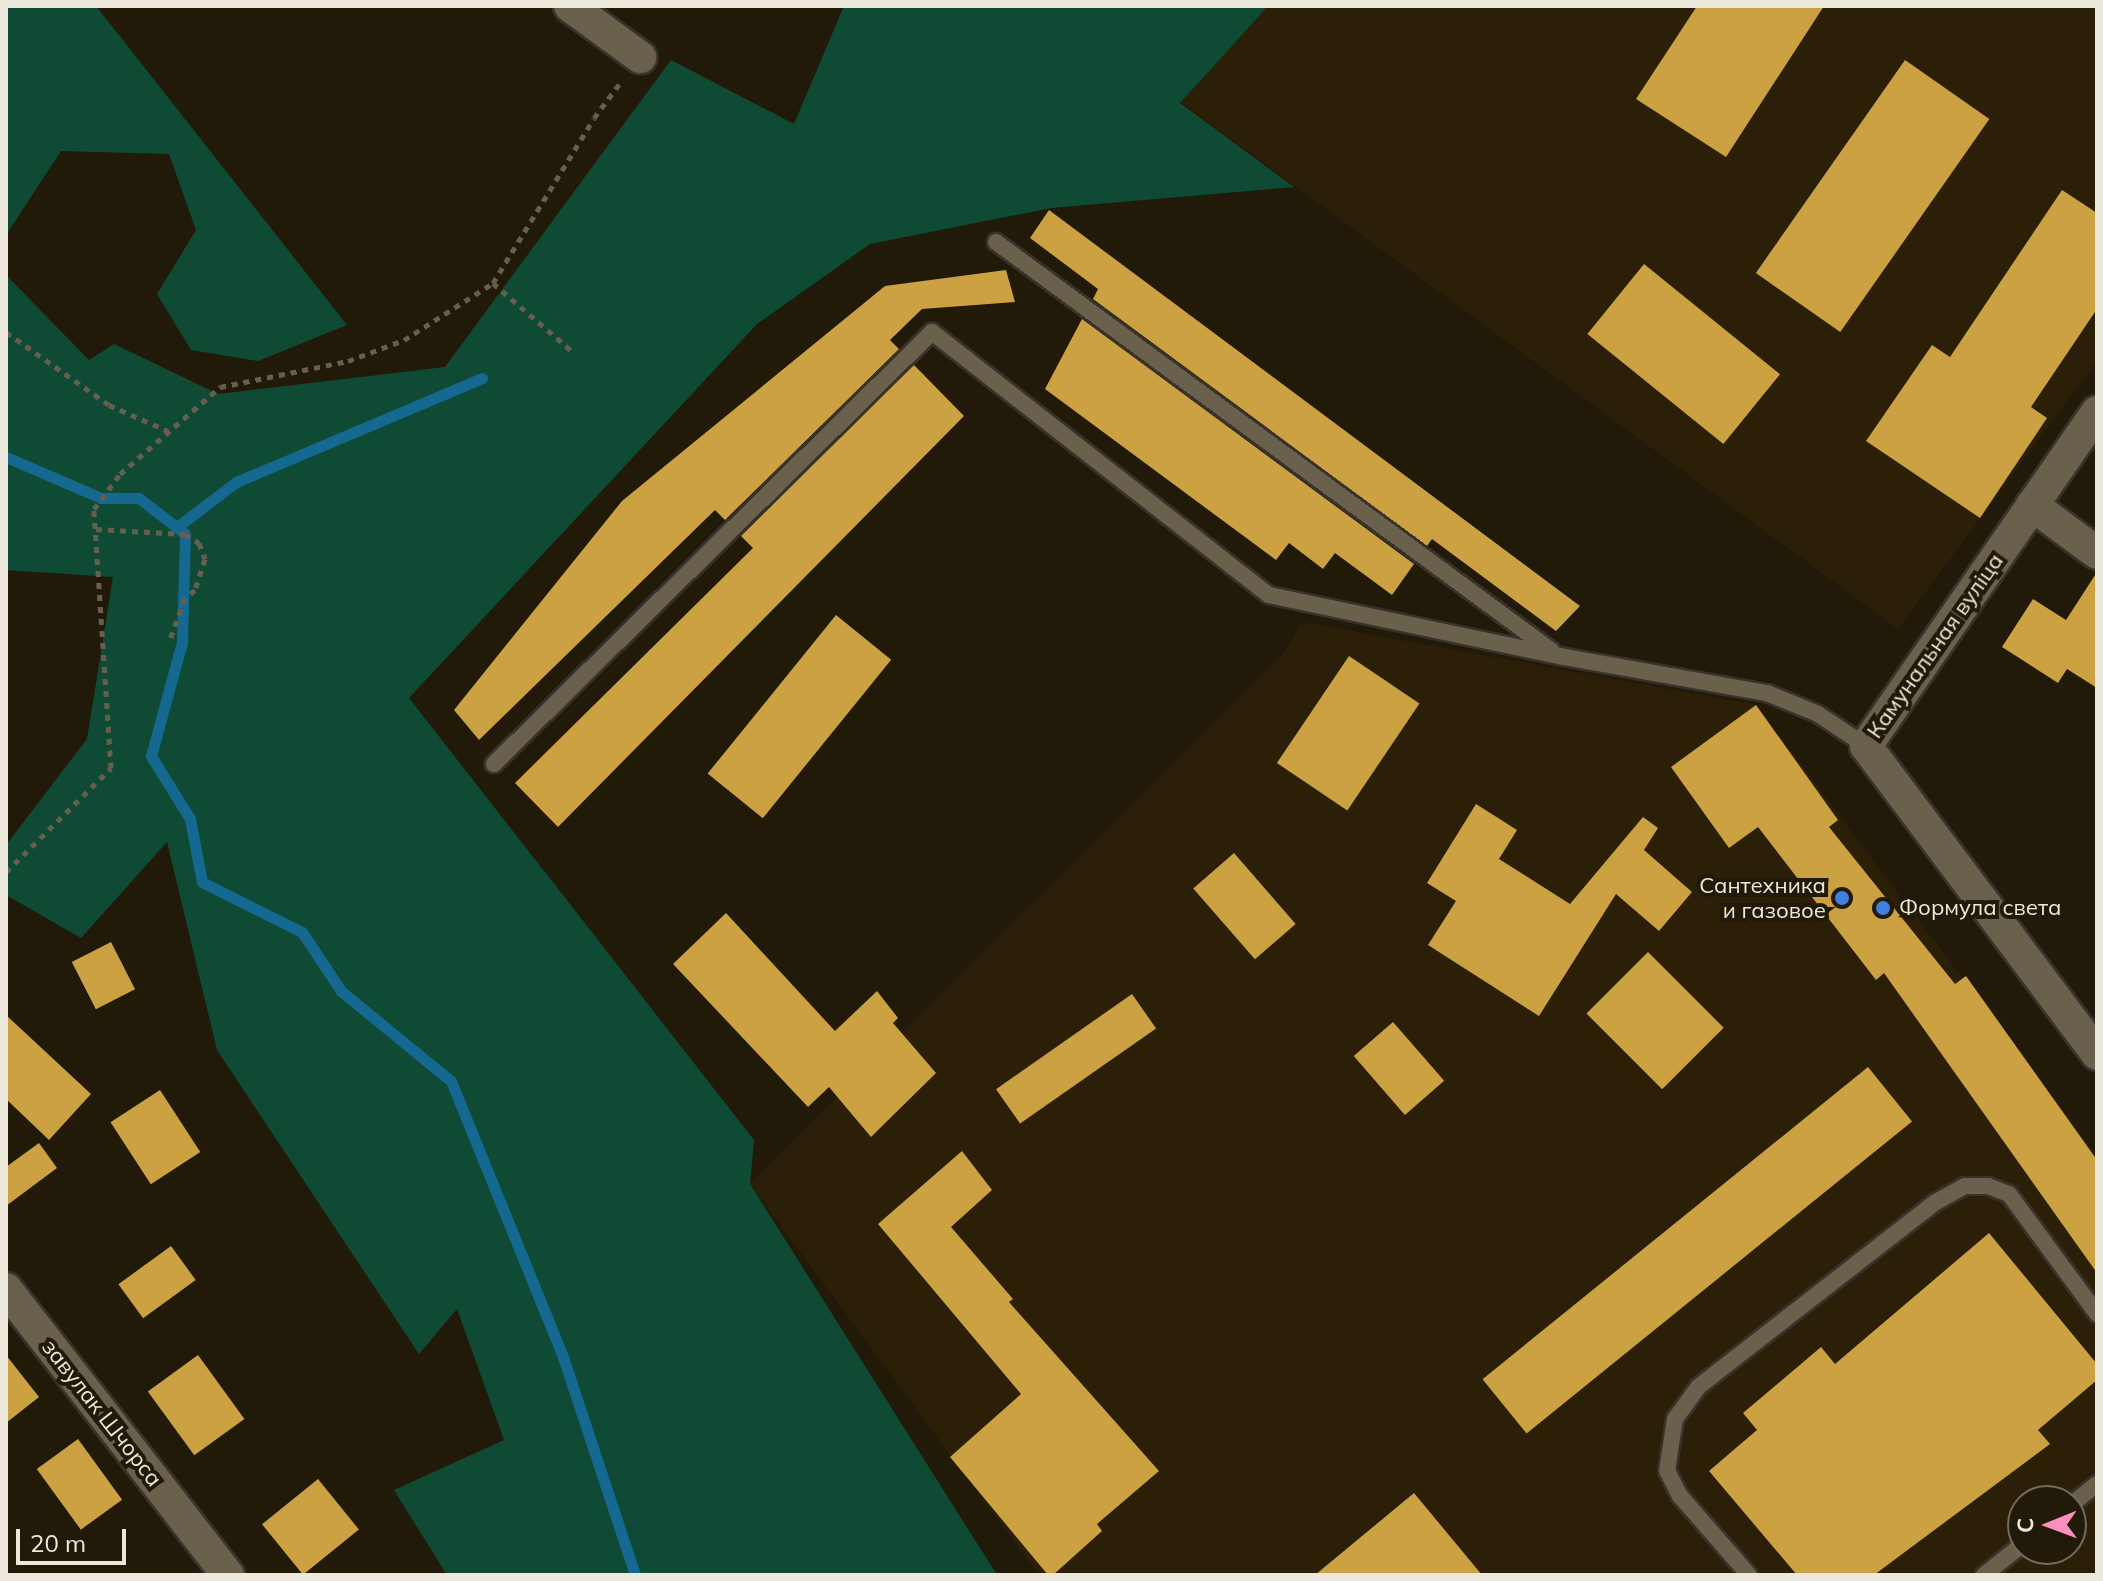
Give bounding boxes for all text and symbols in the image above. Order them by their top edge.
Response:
street label: Камунальная вуліца [1861,549,2009,743]
place label: Сантехника и газовое [1699,872,1826,924]
marker: Сантехника и газовое [1833,889,1851,907]
place label: Формула света [1899,895,2061,921]
marker: Формула света [1874,899,1892,917]
street label: завулак Шчорса [37,1334,167,1492]
north arrow [2007,1485,2087,1565]
scale bar [20,1513,130,1563]
text: С [2011,1518,2039,1533]
text: 20 m [30,1528,86,1558]

